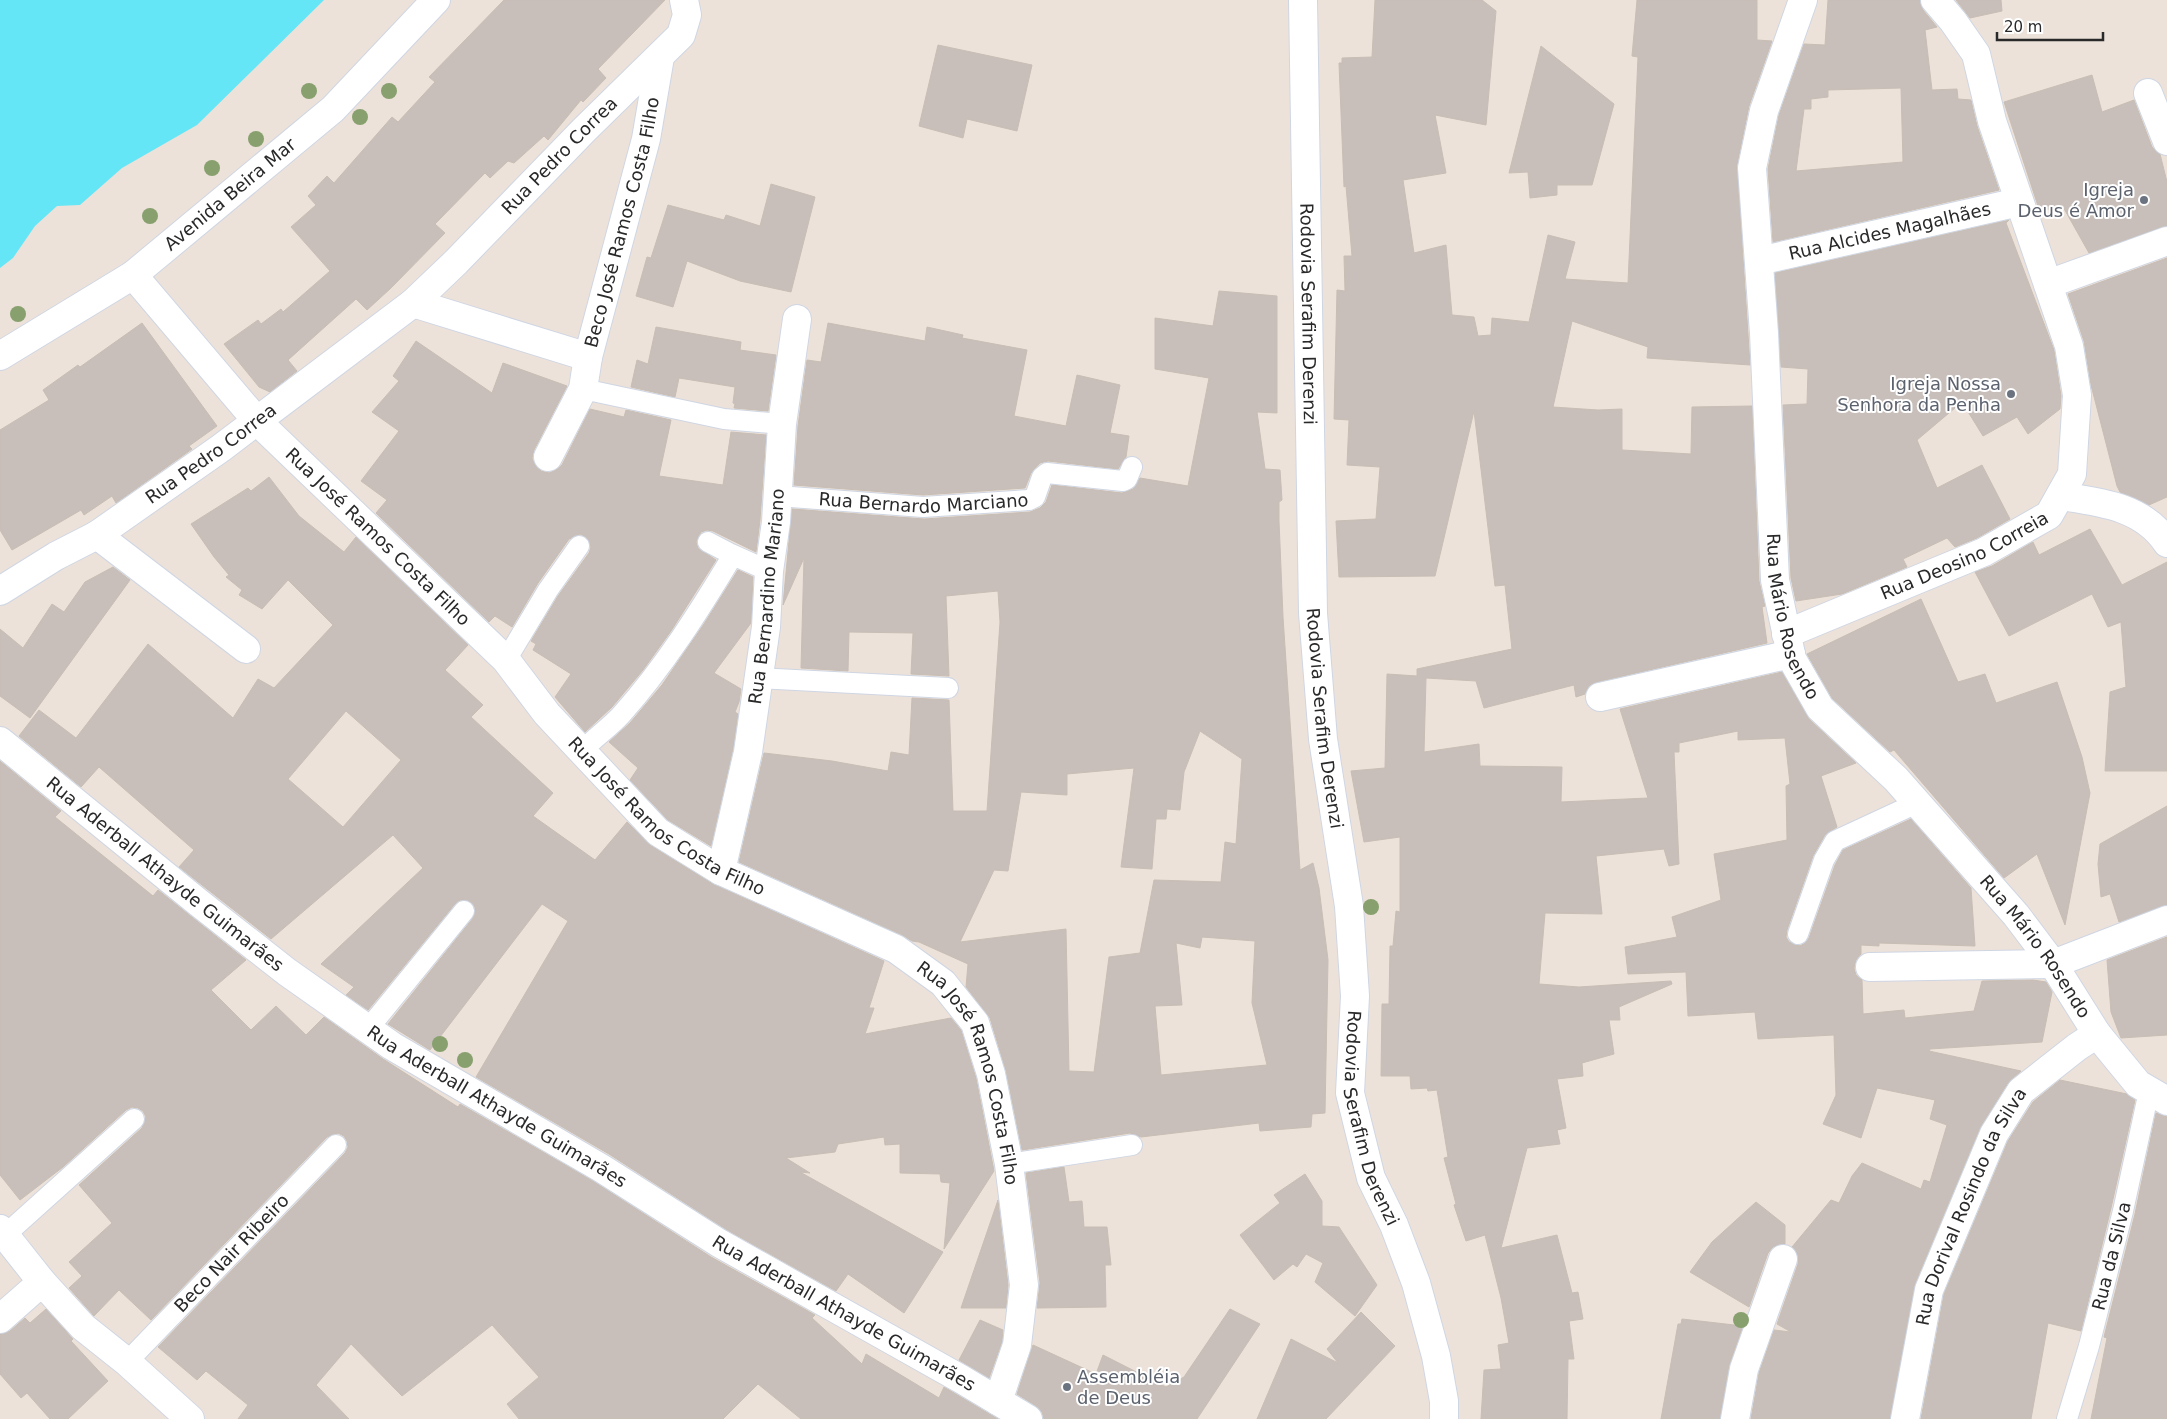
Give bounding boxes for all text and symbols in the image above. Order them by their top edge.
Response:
scale bar [1997,10,2103,42]
text: 20 m [2004,18,2042,36]
street label: Rua Pedro Correa [497,92,621,218]
street label: Beco José Ramos Costa Filho [580,95,663,350]
street label: Avenida Beira Mar [160,133,300,254]
place label: Igreja Deus é Amor [2018,179,2135,221]
marker: Igreja Deus é Amor [2138,194,2150,206]
street label: Rua Alcides Magalhães [1786,198,1993,264]
street label: Rodovia Serafim Derenzi [1296,203,1321,425]
place label: Igreja Nossa Senhora da Penha [1837,373,2001,415]
marker: Igreja Nossa Senhora da Penha [2005,388,2017,400]
street label: Rua Pedro Correa [141,399,280,508]
street label: Rua José Ramos Costa Filho [282,443,475,630]
street label: Rua Bernardino Mariano [744,488,788,705]
street label: Rua Bernardo Marciano [818,488,1029,517]
street label: Rua Deosino Correia [1877,507,2052,604]
street label: Rua Mário Rosendo [1763,533,1824,703]
street label: Rodovia Serafim Derenzi [1303,607,1348,830]
street label: Rua José Ramos Costa Filho [564,732,769,899]
street label: Rua Aderball Athayde Guimarães [42,772,288,975]
street label: Rua Mário Rosendo [1976,871,2095,1022]
street label: Rua José Ramos Costa Filho [913,957,1023,1186]
street label: Rodovia Serafim Derenzi [1339,1010,1404,1229]
street label: Rua Aderball Athayde Guimarães [363,1021,631,1192]
street label: Rua Dorival Rosindo da Silva [1912,1084,2030,1327]
street label: Beco Nair Ribeiro [170,1189,293,1316]
street label: Rua da Silva [2087,1200,2135,1312]
street label: Rua Aderball Athayde Guimarães [709,1231,979,1395]
place label: Assembléia de Deus [1077,1366,1180,1408]
marker: Assembléia de Deus [1061,1381,1073,1393]

